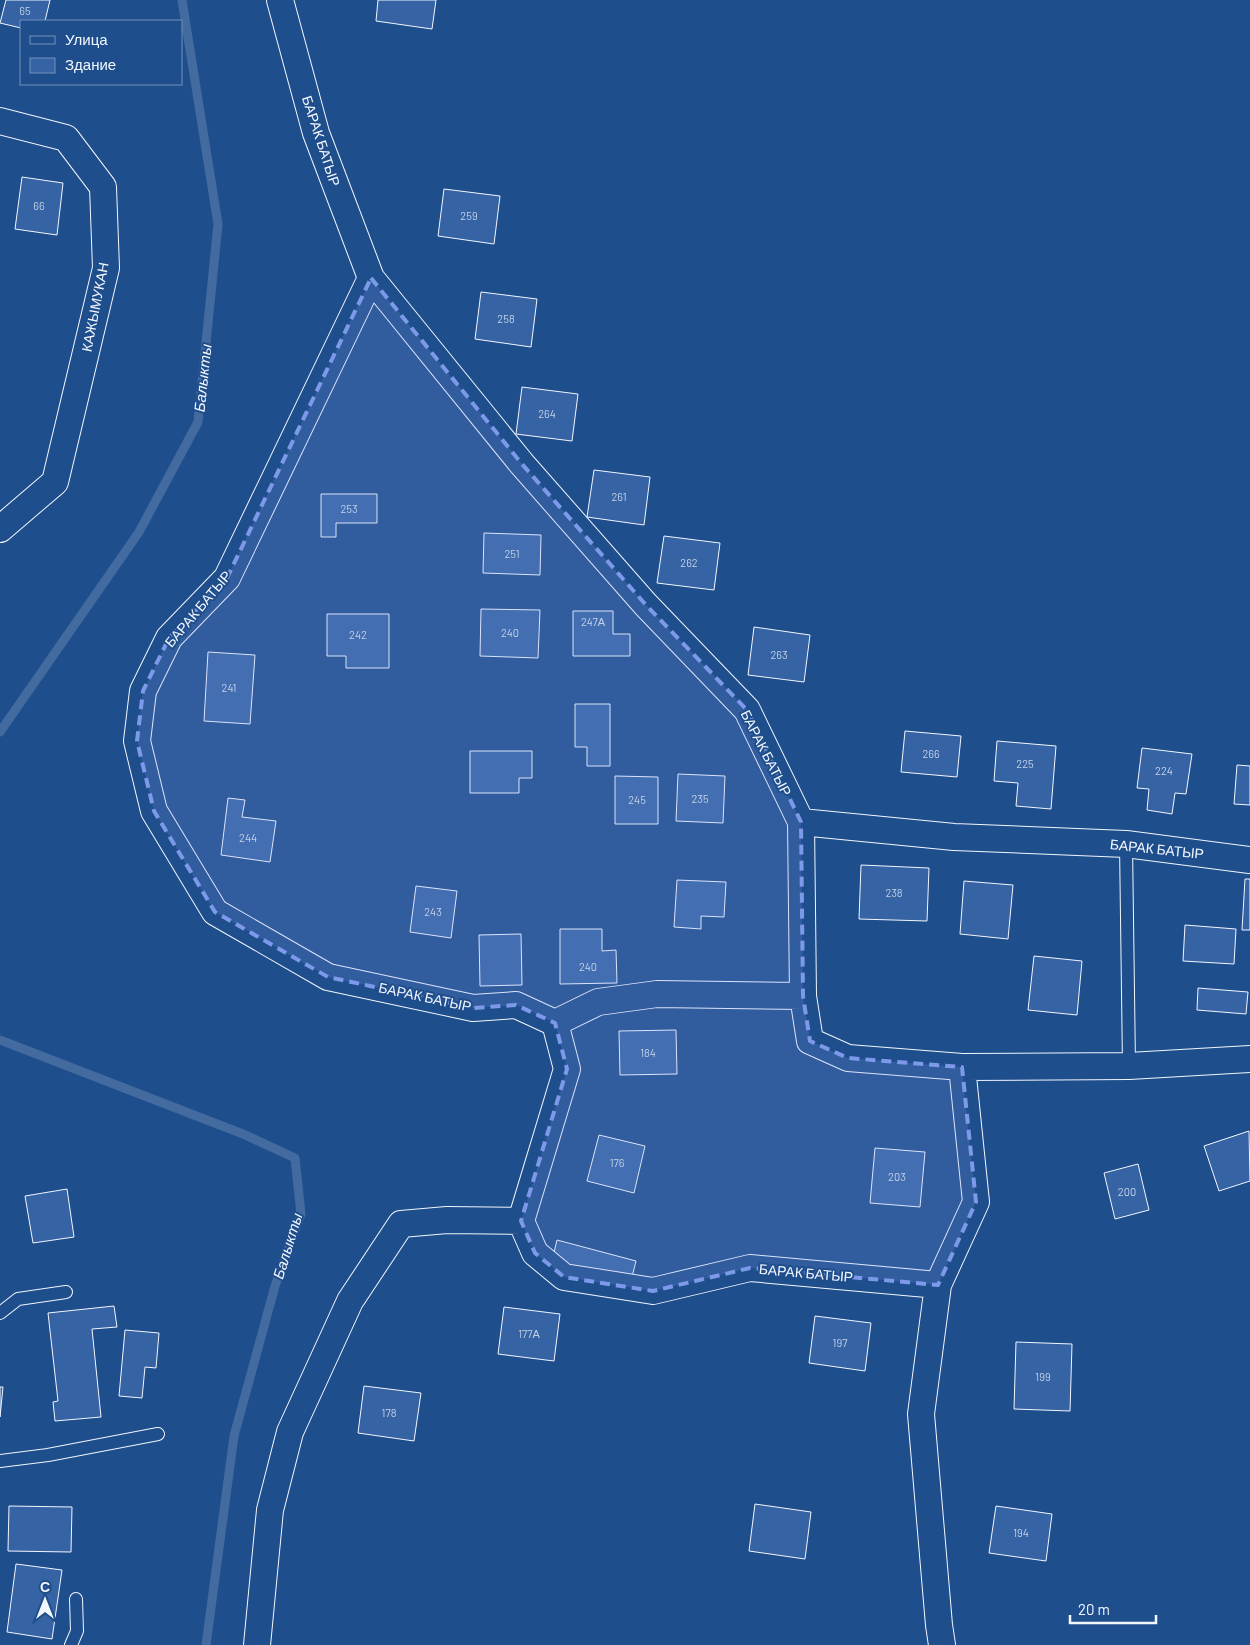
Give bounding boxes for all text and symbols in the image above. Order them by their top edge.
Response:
house number: 65 [19,4,31,17]
legend [20,20,182,85]
text: Улица [65,30,108,48]
text: Здание [65,55,116,73]
street label: БАРАК БАТЫР [299,93,344,188]
house number: 66 [33,199,45,212]
house number: 259 [460,209,478,222]
street label: КАЖЫМУКАН [77,261,112,353]
house number: 258 [497,312,515,325]
water label: Балыкты [189,343,215,413]
house number: 264 [538,407,556,420]
house number: 261 [611,490,627,503]
house number: 253 [340,502,358,515]
house number: 251 [504,547,520,560]
house number: 262 [680,556,698,569]
street label: БАРАК БАТЫР [161,567,234,650]
house number: 247А [581,615,606,628]
house number: 240 [501,626,519,639]
house number: 242 [349,628,367,641]
house number: 263 [770,648,788,661]
house number: 241 [222,681,236,694]
street label: БАРАК БАТЫР [737,707,795,799]
house number: 266 [922,747,940,760]
house number: 225 [1016,757,1034,770]
house number: 224 [1155,764,1173,777]
house number: 235 [691,792,709,805]
house number: 245 [628,793,646,806]
house number: 244 [239,831,257,844]
street label: БАРАК БАТЫР [1109,835,1205,862]
house number: 238 [885,886,903,899]
house number: 243 [424,905,442,918]
house number: 240 [579,960,597,973]
street label: БАРАК БАТЫР [377,978,473,1015]
house number: 184 [640,1046,656,1059]
house number: 176 [610,1156,625,1169]
house number: 203 [888,1170,906,1183]
house number: 200 [1118,1185,1136,1198]
water label: Балыкты [268,1210,306,1281]
street label: БАРАК БАТЫР [758,1260,854,1285]
house number: 177А [518,1327,540,1340]
house number: 197 [833,1336,847,1349]
house number: 199 [1035,1370,1051,1383]
house number: 178 [382,1406,397,1419]
house number: 194 [1013,1526,1029,1539]
north arrow [20,1575,70,1625]
text: С [40,1578,50,1595]
scale bar [1070,1592,1156,1624]
text: 20 m [1078,1600,1110,1618]

